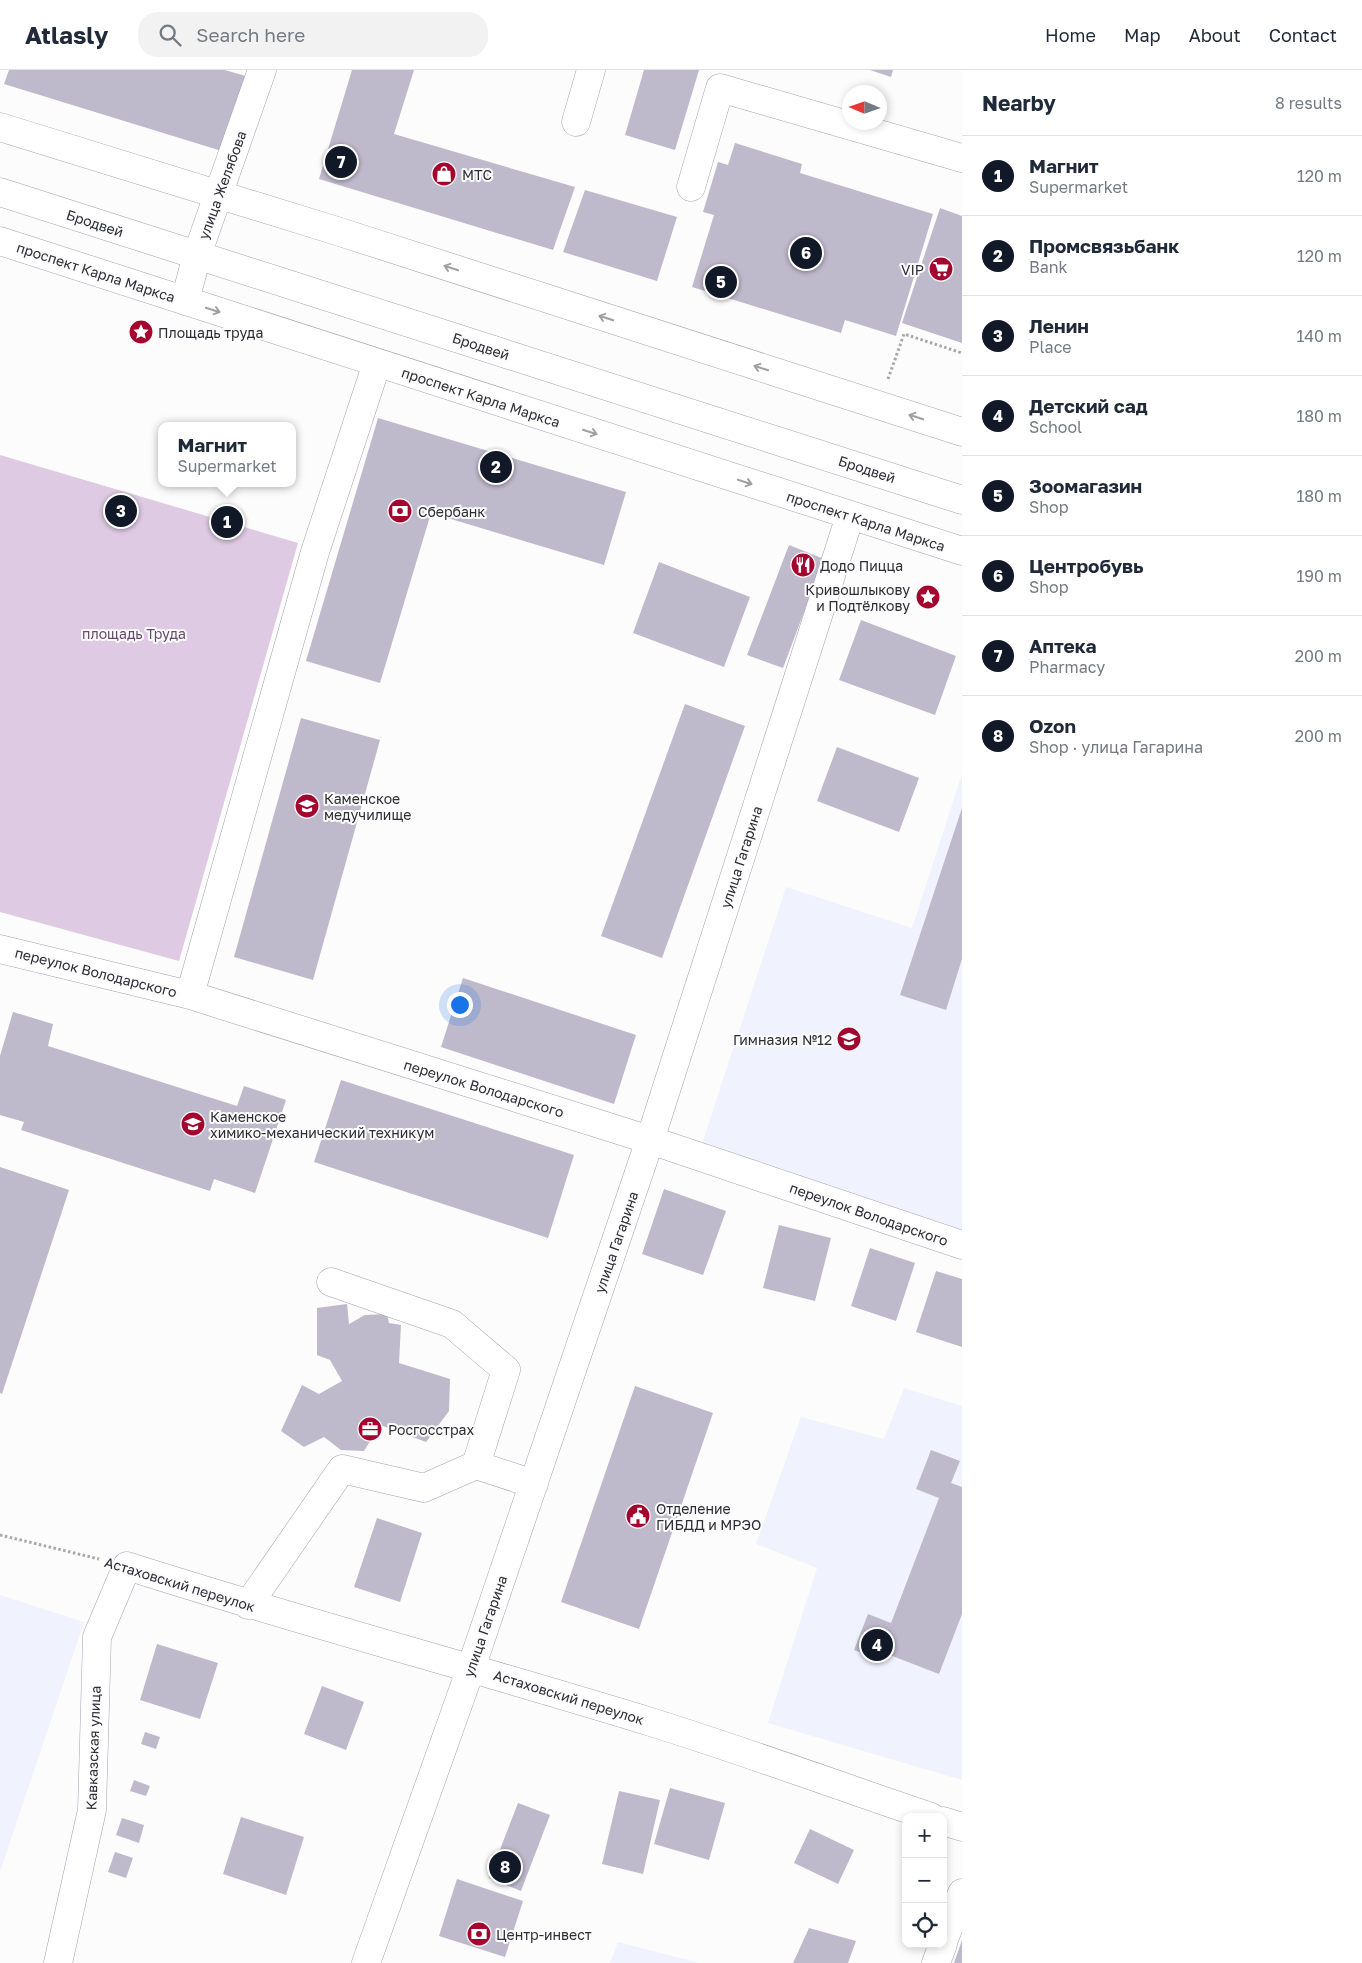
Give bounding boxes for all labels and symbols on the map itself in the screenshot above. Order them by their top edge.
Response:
north arrow [842,85,887,130]
street label: улица Желябова [194,128,250,242]
pin: 7 [325,143,357,181]
shop icon: МТС [431,161,457,187]
place label: МТС [462,166,492,183]
street label: Бродвей [64,206,126,240]
pin: 6 [790,234,822,272]
street label: проспект Карла Маркса [15,238,177,306]
supermarket icon: VIP [928,256,954,282]
place label: VIP [901,261,924,278]
one-way arrow [444,263,460,272]
pin: 5 [705,263,737,301]
one-way arrow [205,305,221,315]
one-way arrow [599,313,614,322]
place icon: Площадь труда [128,319,154,345]
place label: Площадь труда [158,324,263,341]
street label: Бродвей [450,329,512,363]
one-way arrow [753,362,769,372]
street label: проспект Карла Маркса [400,363,562,431]
one-way arrow [908,412,924,422]
one-way arrow [582,428,598,437]
pin: 2 [480,448,512,486]
street label: Бродвей [836,452,898,486]
one-way arrow [737,478,752,487]
street label: проспект Карла Маркса [785,487,947,555]
pin: 3 [105,492,137,530]
bank icon: Сбербанк [387,498,413,524]
pin: 1 [211,503,243,541]
place label: Сбербанк [418,503,485,520]
restaurant icon: Додо Пицца [790,552,816,578]
place label: Додо Пицца [820,557,903,574]
place label: Кривошлыкову и Подтёлкову [805,581,910,614]
place icon: Кривошлыкову и Подтёлкову [915,584,941,610]
park label: площадь Труда [82,625,186,642]
place label: Каменское медучилище [324,790,411,823]
school or university icon: Каменское медучилище [294,793,320,819]
street label: улица Гагарина [716,804,766,910]
street label: переулок Володарского [13,944,179,1000]
your location [447,992,473,1018]
school or university icon: Гимназия №12 [836,1026,862,1052]
place label: Гимназия №12 [733,1031,832,1048]
street label: переулок Володарского [402,1056,566,1120]
place label: Каменское химико-механический техникум [210,1108,434,1141]
school or university icon: Каменское химико-механический техникум [180,1111,206,1137]
street label: переулок Володарского [788,1179,950,1249]
street label: улица Гагарина [591,1189,641,1295]
office icon: Росгосстрах [357,1416,383,1442]
place label: Росгосстрах [388,1421,474,1438]
place label: Отделение ГИБДД и МРЭО [656,1500,761,1533]
public building icon: Отделение ГИБДД и МРЭО [625,1503,651,1529]
street label: Астаховский переулок [103,1553,257,1615]
street label: улица Гагарина [460,1573,510,1679]
pin: 4 [861,1626,893,1664]
street label: Астаховский переулок [492,1666,646,1728]
street label: Кавказская улица [82,1685,104,1811]
pin: 8 [489,1848,521,1886]
bank icon: Центр-инвест [466,1921,492,1947]
place label: Центр-инвест [496,1926,592,1943]

